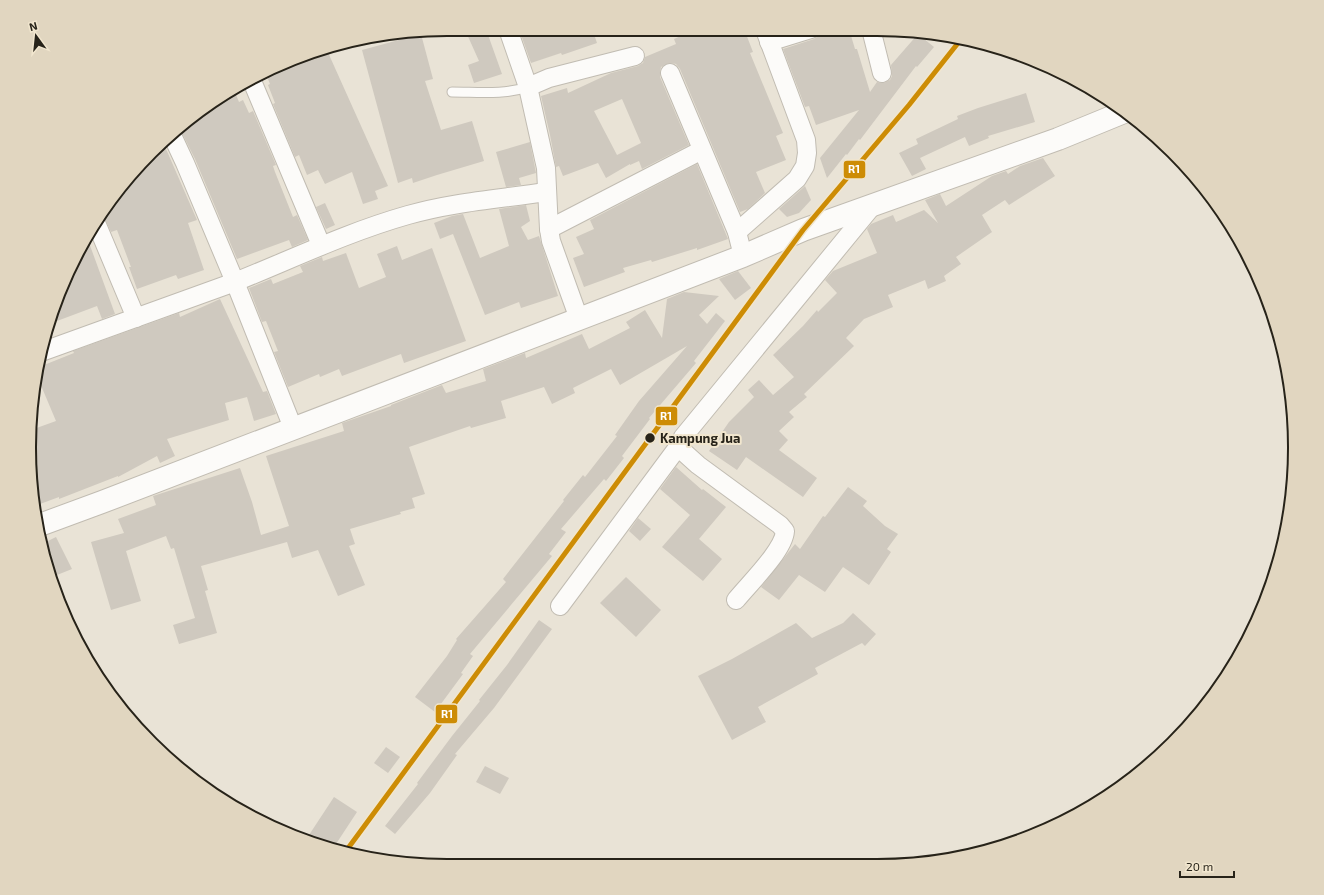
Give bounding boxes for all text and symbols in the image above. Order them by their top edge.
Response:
north arrow [16,16,56,56]
text: N [28,19,39,33]
line badge: R1 [843,160,866,179]
text: R1 [848,162,860,175]
line badge: R1 [655,406,678,426]
text: R1 [660,409,672,422]
place label: Kampung Jua [660,430,741,446]
marker: Kampung Jua [643,431,657,445]
line badge: R1 [435,704,458,724]
text: R1 [441,707,453,720]
scale bar [1180,853,1234,879]
text: 20 m [1186,859,1213,873]

